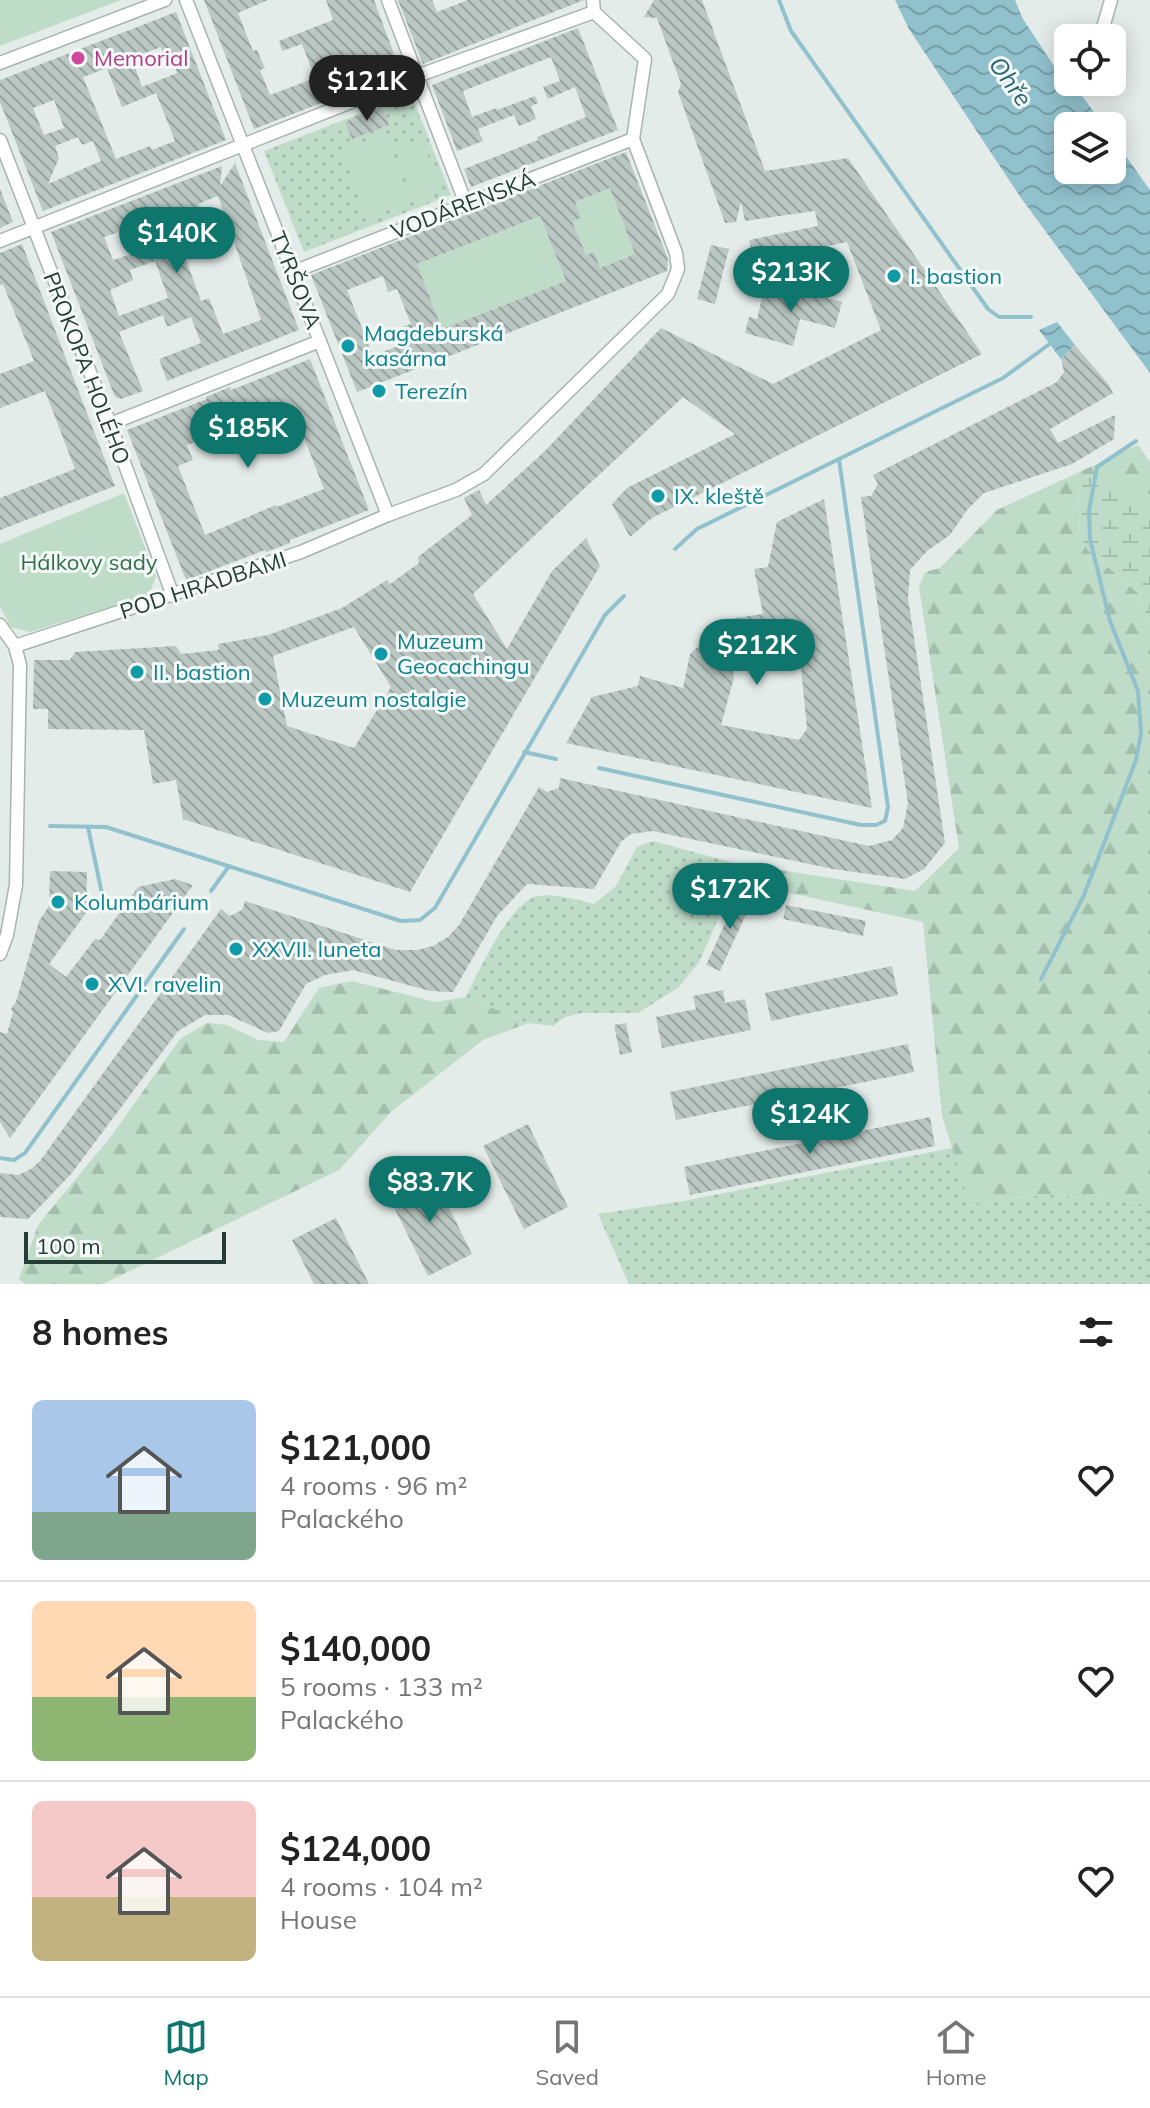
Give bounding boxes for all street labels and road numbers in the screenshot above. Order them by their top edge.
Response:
street label: VODÁRENSKÁ [387,165,539,245]
street label: TYRŠOVA [264,227,328,333]
street label: PROKOPA HOLÉHO [37,268,137,468]
street label: POD HRADBAMI [116,545,290,625]

